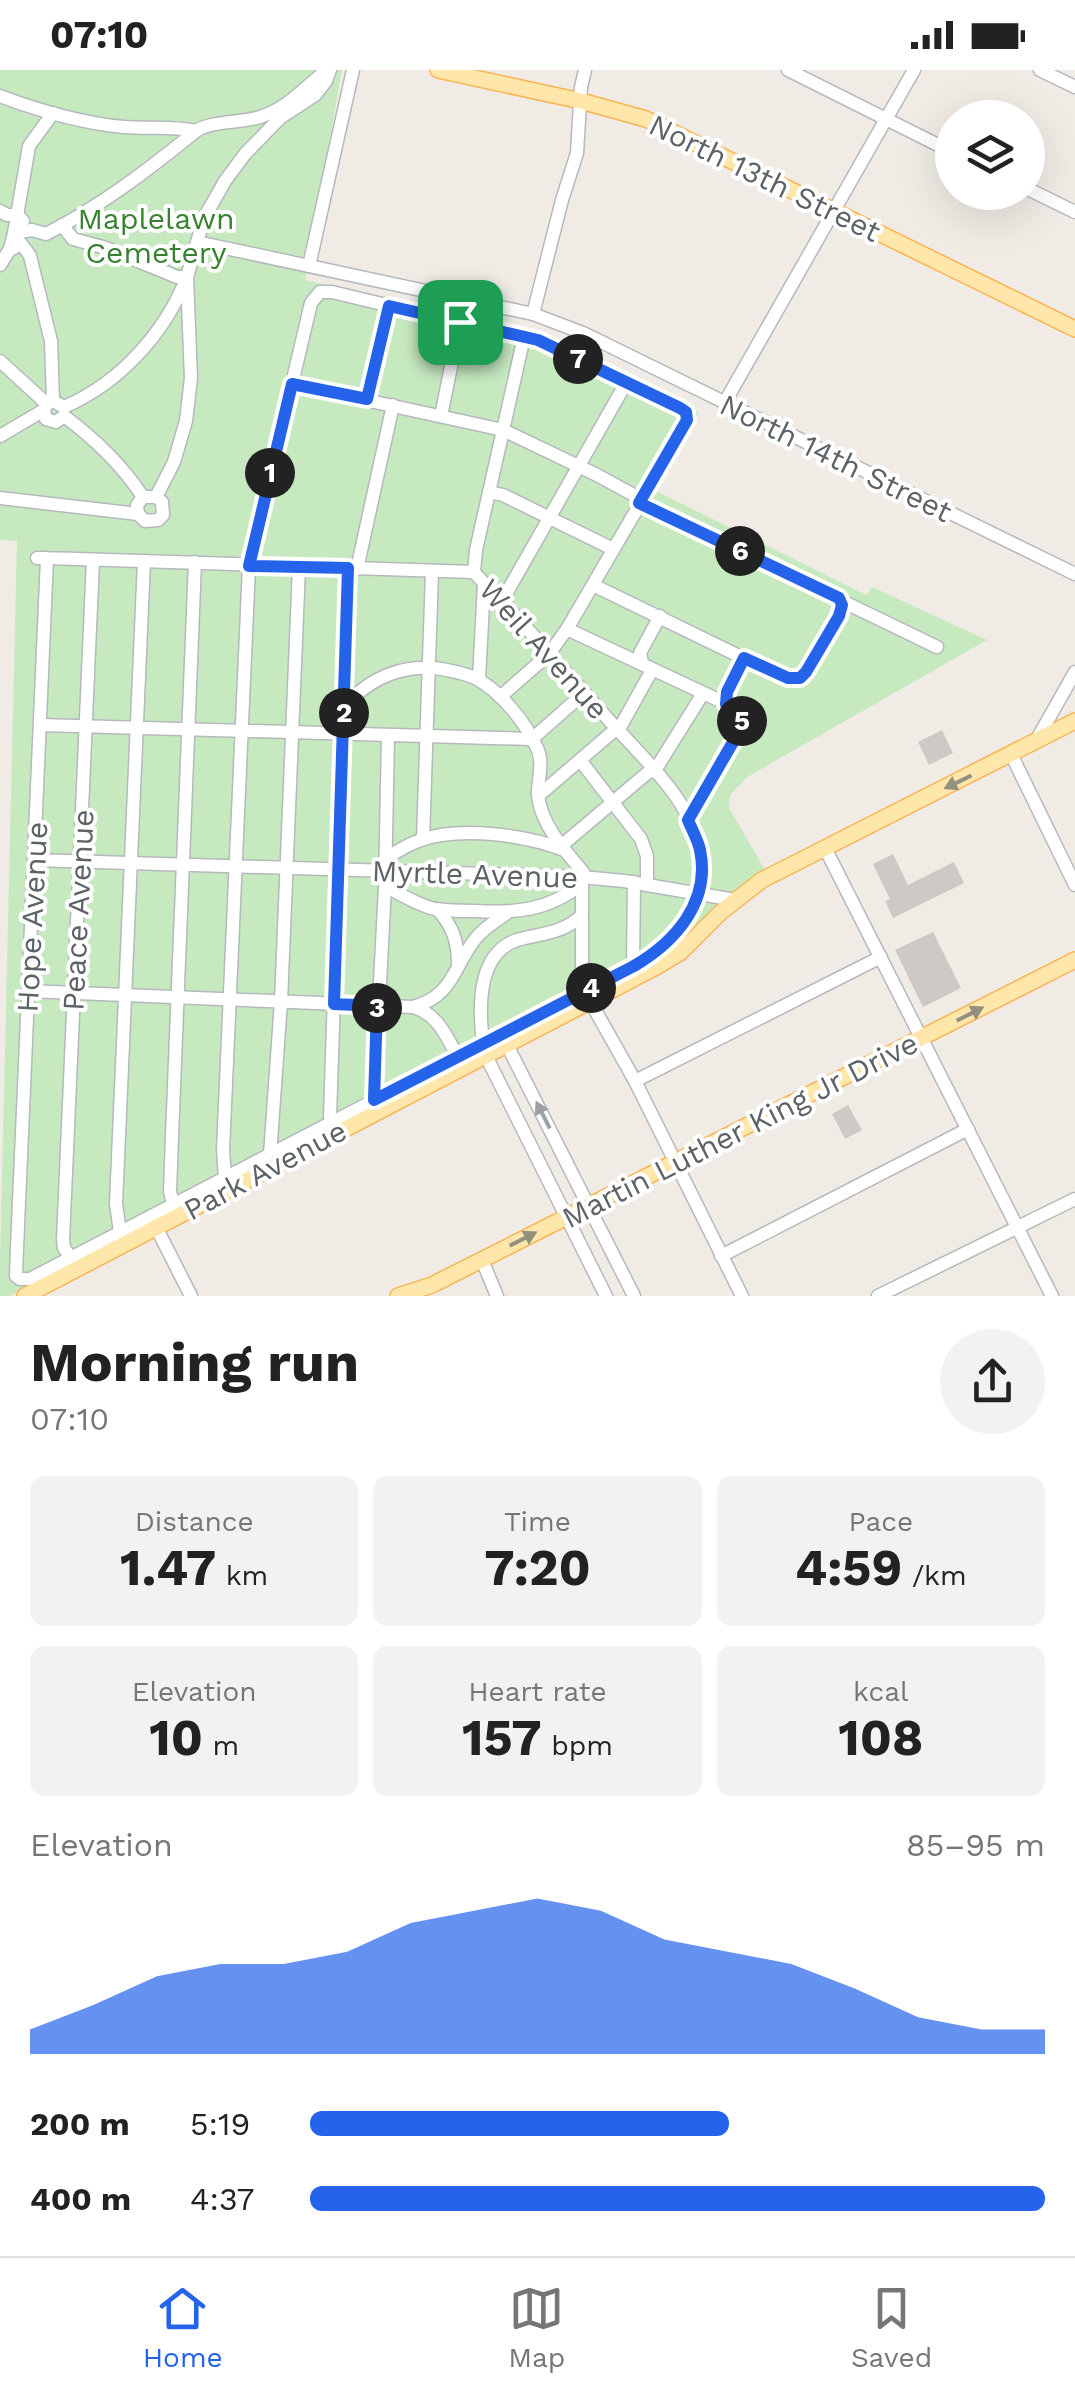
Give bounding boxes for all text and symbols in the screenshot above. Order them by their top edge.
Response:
text: 07:10 [50,13,148,57]
map controls [935,100,1045,210]
button: layers [935,100,1045,210]
street label: North 13th Street [644,107,887,249]
park label: Maplelawn Cemetery [77,201,235,270]
pin [418,280,503,365]
icon: arrive [433,295,488,350]
pin: 7 [553,334,603,384]
text: 7 [569,342,587,375]
street label: North 14th Street [714,387,958,529]
pin: 1 [245,448,295,498]
text: 1 [264,456,276,489]
pin: 6 [715,526,765,576]
text: 6 [731,534,749,567]
street label: Weil Avenue [472,572,616,726]
pin: 2 [319,688,369,738]
text: 2 [336,696,352,729]
pin: 5 [717,696,767,746]
text: 5 [734,704,750,737]
one-way arrow [943,773,972,790]
street label: Peace Avenue [55,808,101,1012]
street label: Hope Avenue [10,821,54,1013]
street label: Myrtle Avenue [371,853,579,895]
pin: 4 [566,963,616,1013]
text: 4 [582,971,600,1004]
pin: 3 [352,983,402,1033]
text: 3 [369,991,385,1024]
one-way arrow [955,1006,984,1023]
street label: Martin Luther King Jr Drive [556,1025,924,1235]
one-way arrow [535,1100,552,1129]
street label: Park Avenue [178,1113,352,1227]
one-way arrow [509,1231,538,1248]
button: share [940,1329,1045,1434]
text: Morning run [30,1330,359,1394]
text: 07:10 [30,1400,109,1438]
text: Distance [135,1505,254,1538]
text: Time [504,1505,571,1538]
text: Pace [848,1505,913,1538]
text: 1.47 [120,1538,216,1597]
text: 7:20 [484,1538,591,1597]
text: 4:59 [795,1538,902,1597]
text: km [216,1559,268,1592]
text: /km [902,1559,967,1592]
text: Elevation [132,1675,257,1708]
text: Heart rate [468,1675,607,1708]
text: kcal [853,1675,909,1708]
text: 10 [149,1708,203,1767]
text: 157 [462,1708,542,1767]
text: 108 [838,1708,923,1767]
text: m [203,1729,239,1762]
text: bpm [542,1729,613,1762]
text: Elevation [30,1826,173,1864]
text: 85–95 m [906,1826,1045,1864]
text: 200 m [30,2105,130,2143]
text: 5:19 [190,2105,250,2143]
text: 400 m [30,2180,131,2218]
text: 4:37 [190,2180,254,2218]
tab: Home [143,2281,223,2374]
tab: Map [508,2281,565,2374]
tab: Saved [851,2281,932,2374]

